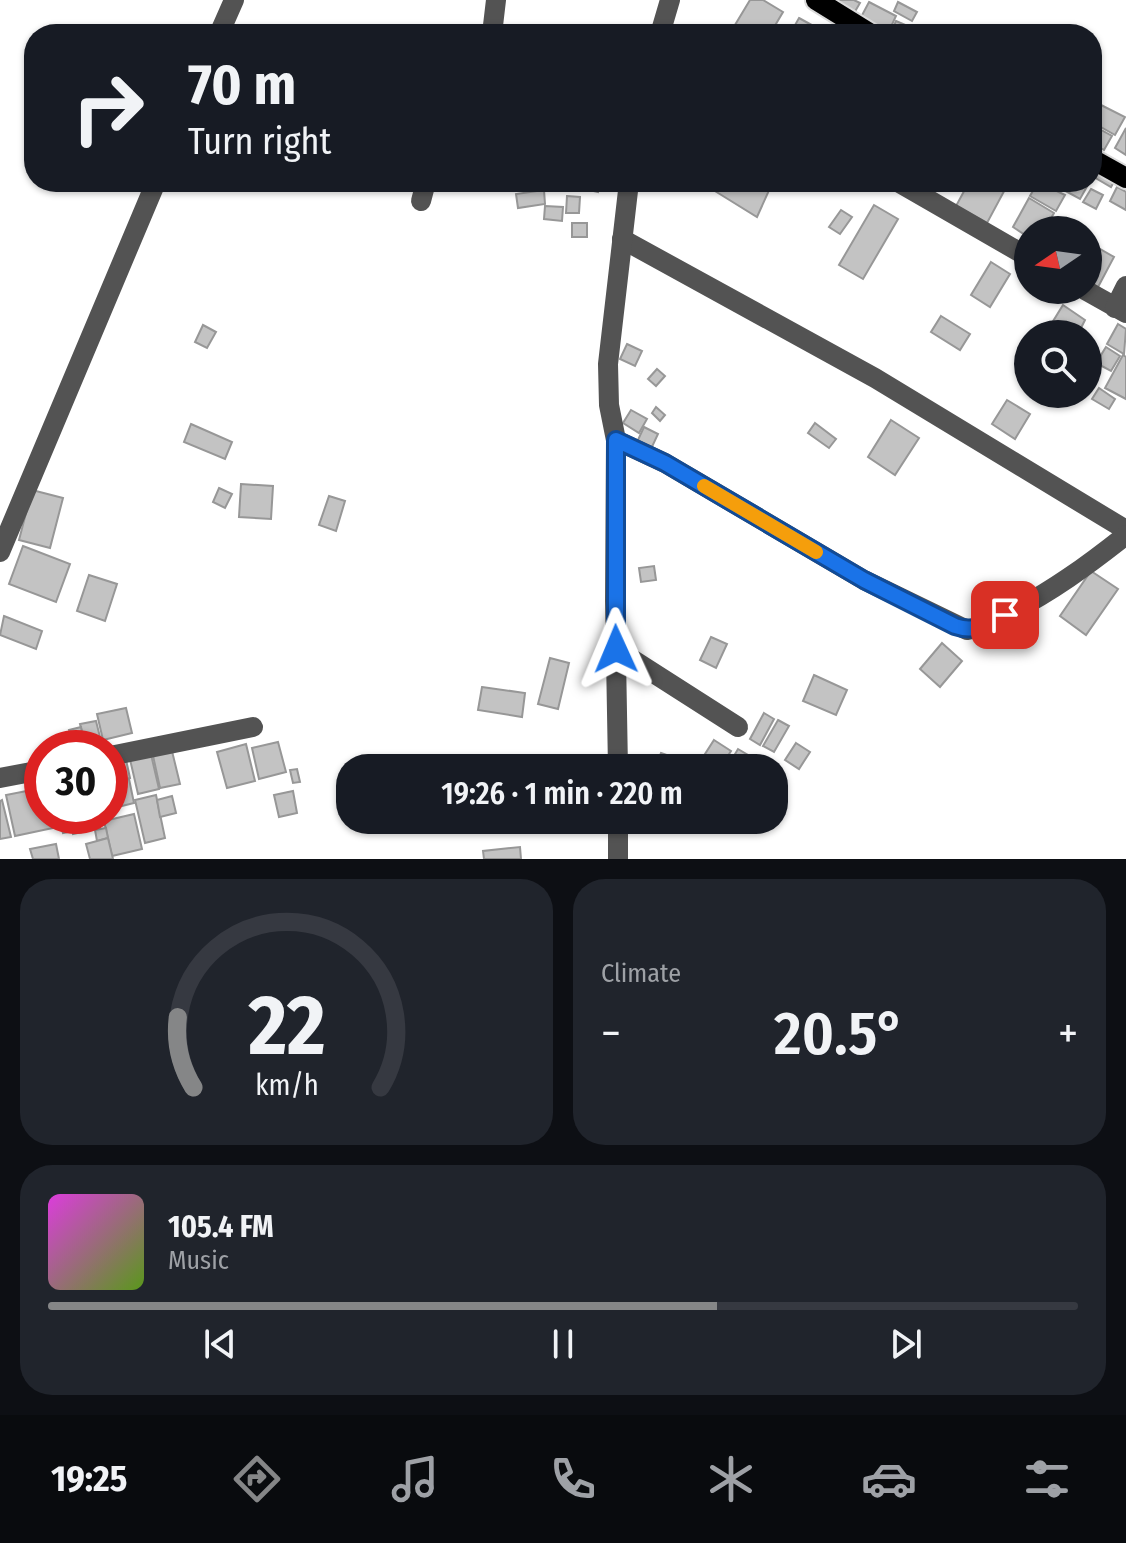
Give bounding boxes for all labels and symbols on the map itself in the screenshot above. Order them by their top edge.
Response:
north arrow [1014,216,1102,304]
pin [971,581,1039,649]
position arrow [574,607,658,691]
speed limit sign: 30 [24,730,128,834]

